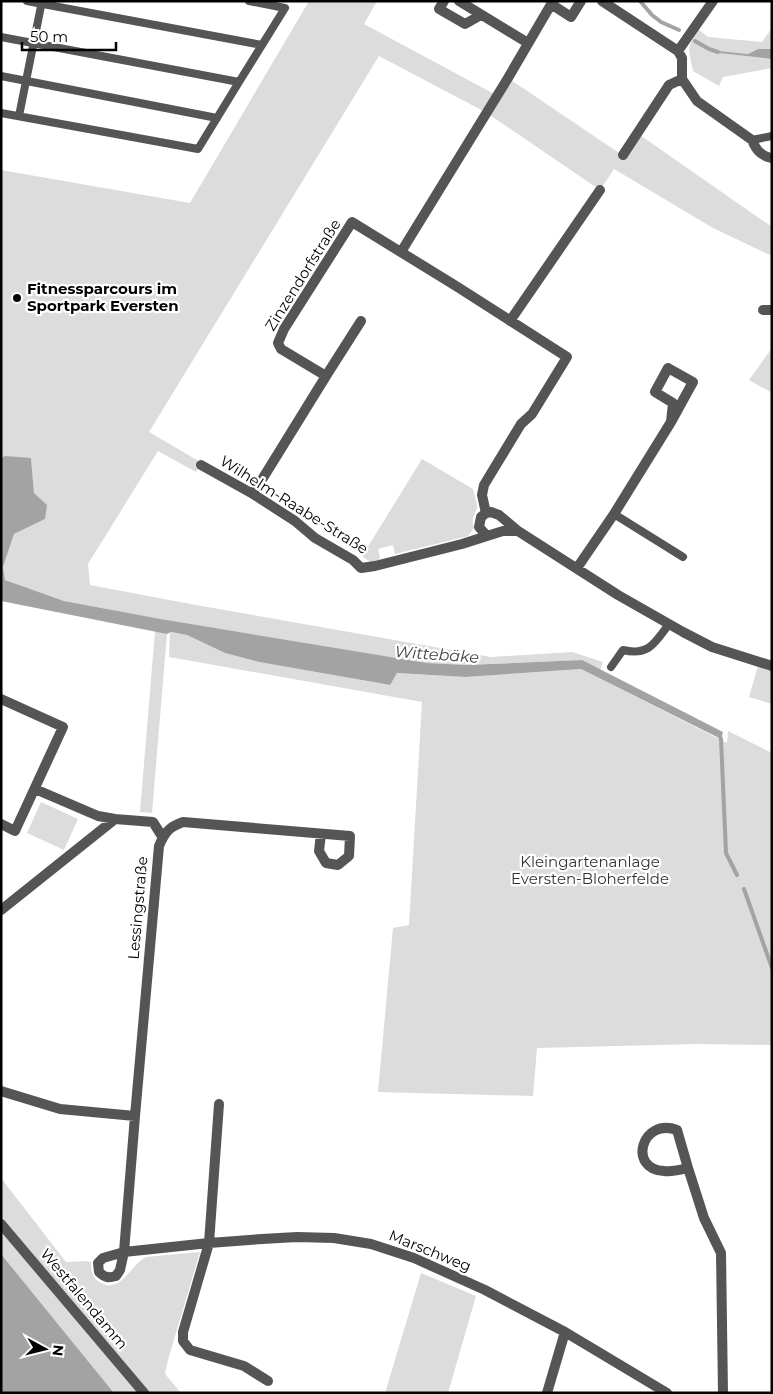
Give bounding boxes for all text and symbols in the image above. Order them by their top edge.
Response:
scale bar [22,20,116,52]
text: 50 m [30,27,68,46]
street label: Zinzendorfstraße [261,215,345,334]
place label: Fitnessparcours im Sportpark Eversten [27,279,179,315]
marker: Fitnessparcours im Sportpark Eversten [11,292,23,304]
street label: Wilhelm-Raabe-Straße [217,451,372,558]
water label: Wittebäke [394,642,480,667]
park label: Kleingartenanlage Eversten-Bloherfelde [511,852,669,888]
street label: Lessingstraße [124,856,151,960]
street label: Marschweg [386,1225,474,1276]
street label: Westfalendamm [37,1244,132,1353]
north arrow [20,1324,70,1374]
text: N [48,1344,68,1357]

